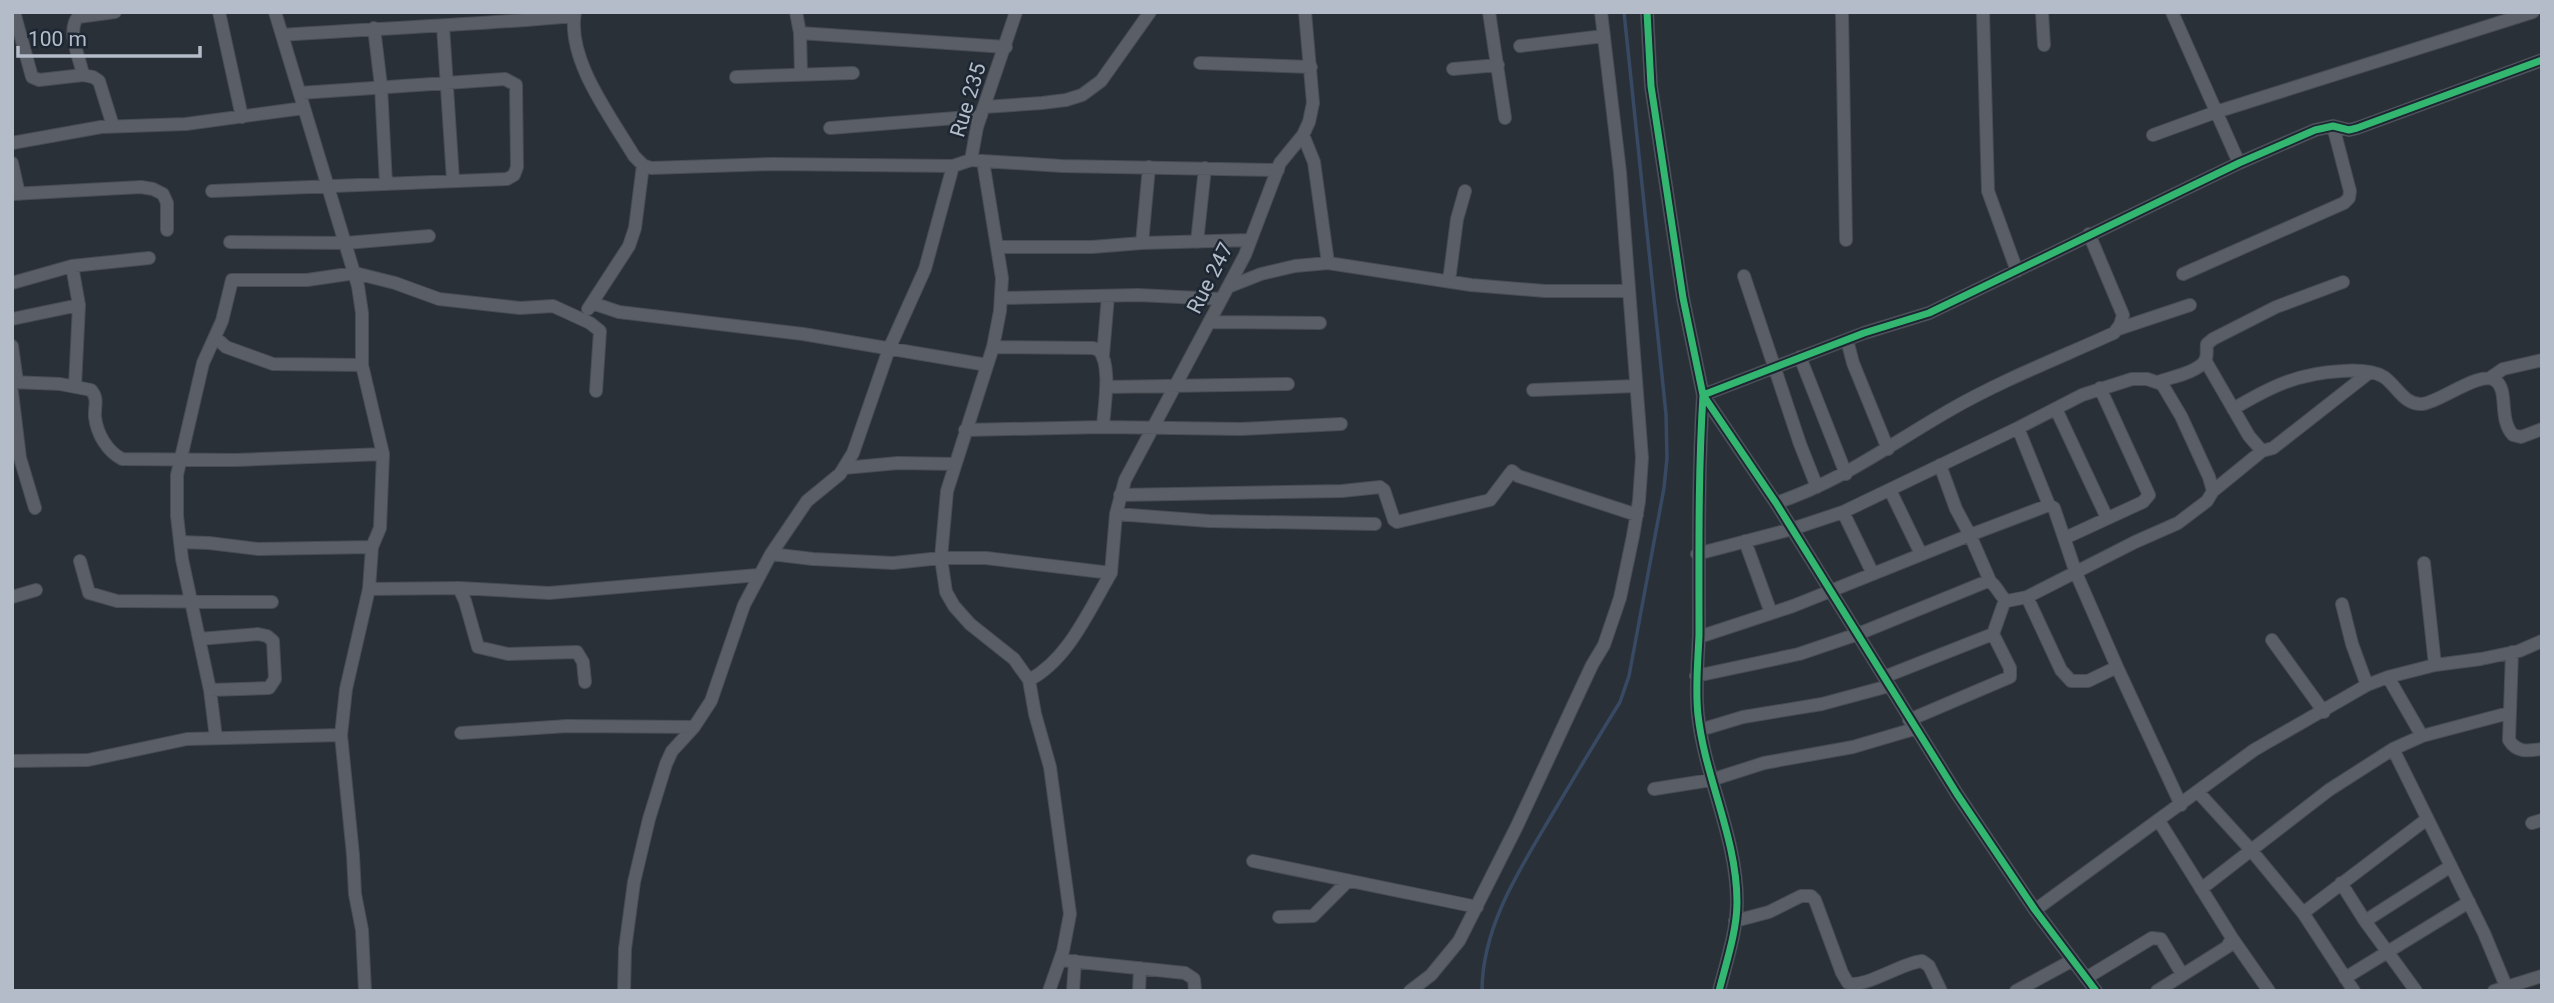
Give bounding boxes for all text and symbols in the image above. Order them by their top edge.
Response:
scale bar [18,14,200,58]
text: 100 m [28,27,87,51]
street label: Rue 235 [945,60,991,140]
street label: Rue 247 [1182,239,1238,317]

